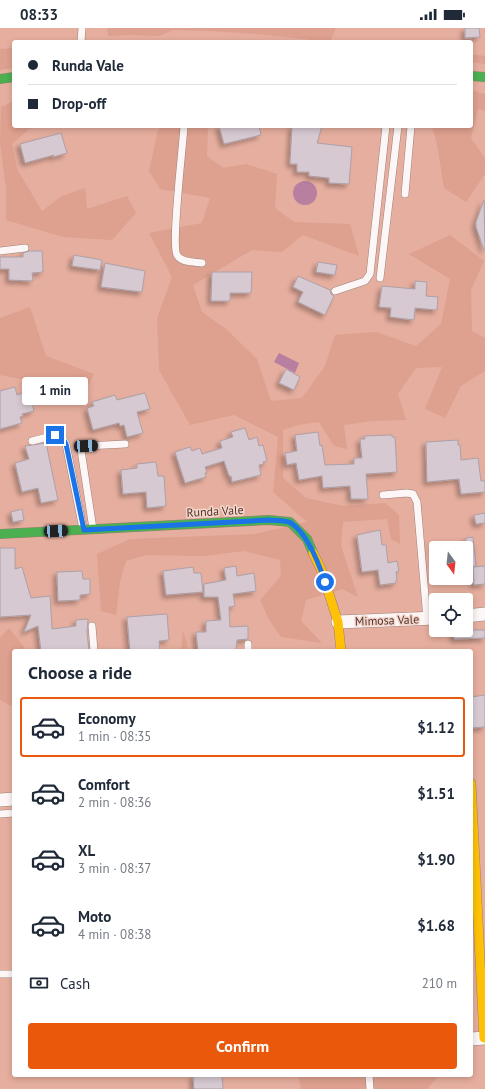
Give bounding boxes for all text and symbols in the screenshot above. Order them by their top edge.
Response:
text: 08:33 [20,5,58,24]
text: Runda Vale [52,56,124,75]
text: Drop-off [52,94,106,113]
callout: 1 min [22,377,88,405]
text: 1 min [39,382,71,399]
route end [46,426,64,444]
car [74,439,98,453]
street label: Runda Vale [186,502,244,520]
car [44,524,68,538]
north arrow [429,541,473,585]
map controls [429,541,473,637]
route start [316,573,334,591]
button: locate [429,593,473,637]
street label: Mimosa Vale [355,611,419,629]
text: Choose a ride [28,661,132,684]
icon: car [30,709,66,745]
text: Economy [78,709,136,728]
text: $1.12 [417,718,455,737]
text: 1 min · 08:35 [78,728,151,745]
icon: car [30,775,66,811]
text: Comfort [78,775,130,794]
text: $1.51 [417,784,455,803]
text: 2 min · 08:36 [78,794,151,811]
icon: car [30,841,66,877]
text: XL [78,841,95,860]
text: $1.90 [417,850,455,869]
text: 3 min · 08:37 [78,860,151,877]
icon: car [30,907,66,943]
text: Moto [78,907,111,926]
text: $1.68 [417,916,455,935]
text: 4 min · 08:38 [78,926,151,943]
icon: cash [28,972,50,994]
text: Cash [60,974,90,993]
text: 210 m [422,975,457,992]
button: Confirm [28,1023,457,1069]

